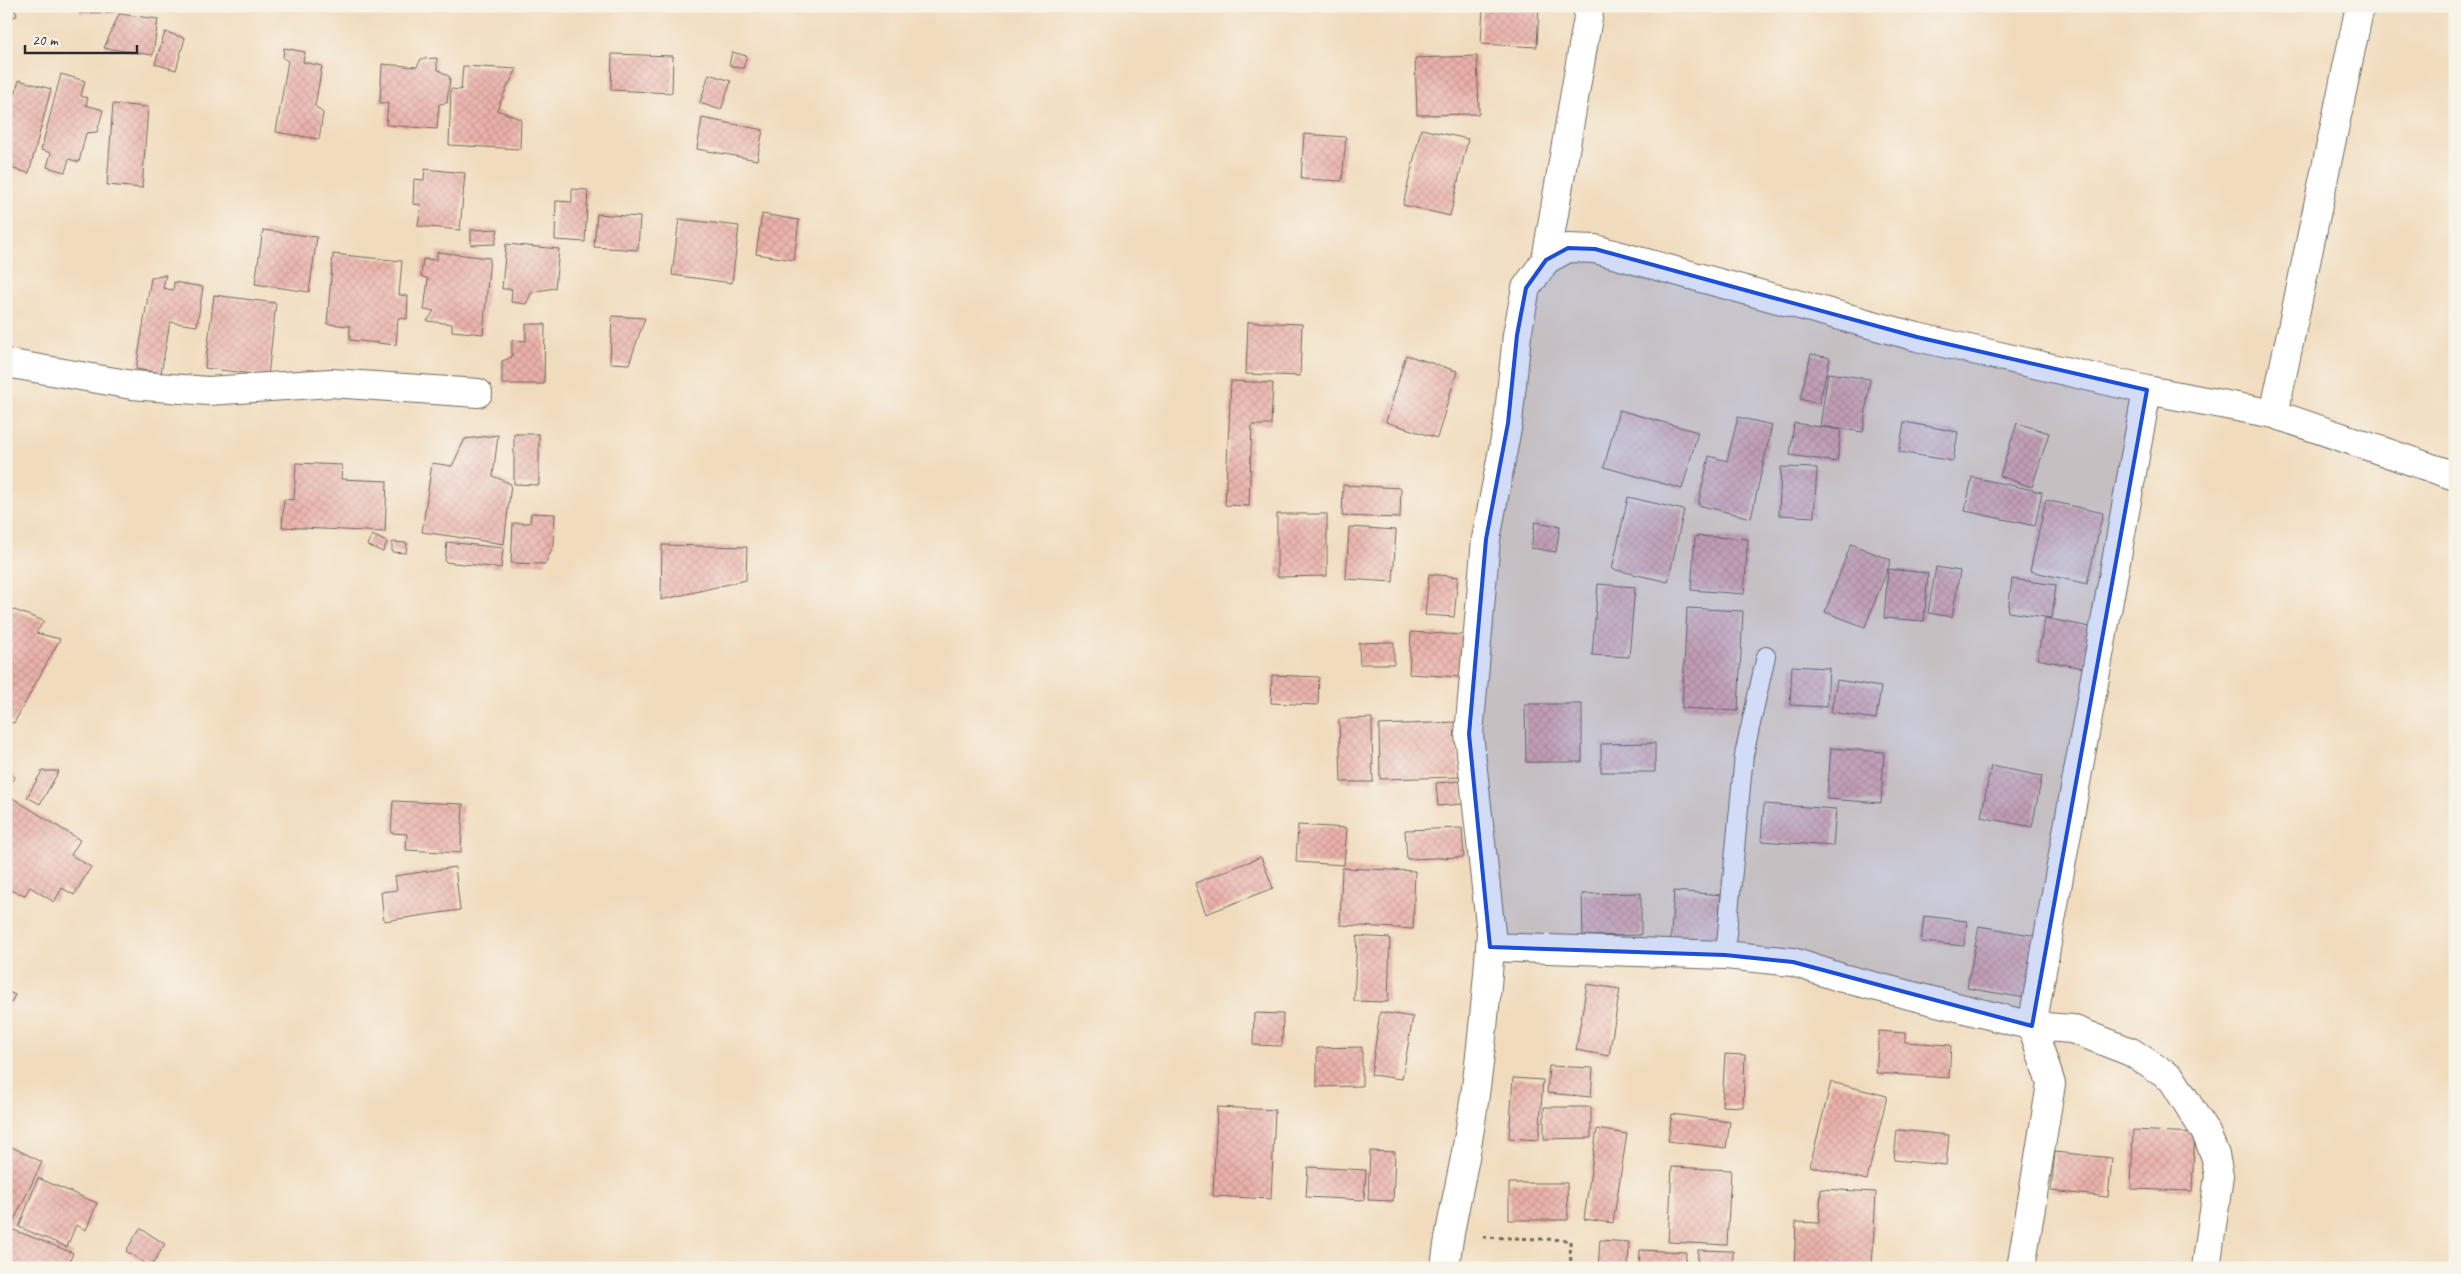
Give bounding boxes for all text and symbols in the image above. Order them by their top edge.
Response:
scale bar [25,22,138,54]
text: 20 m [32,31,59,50]

